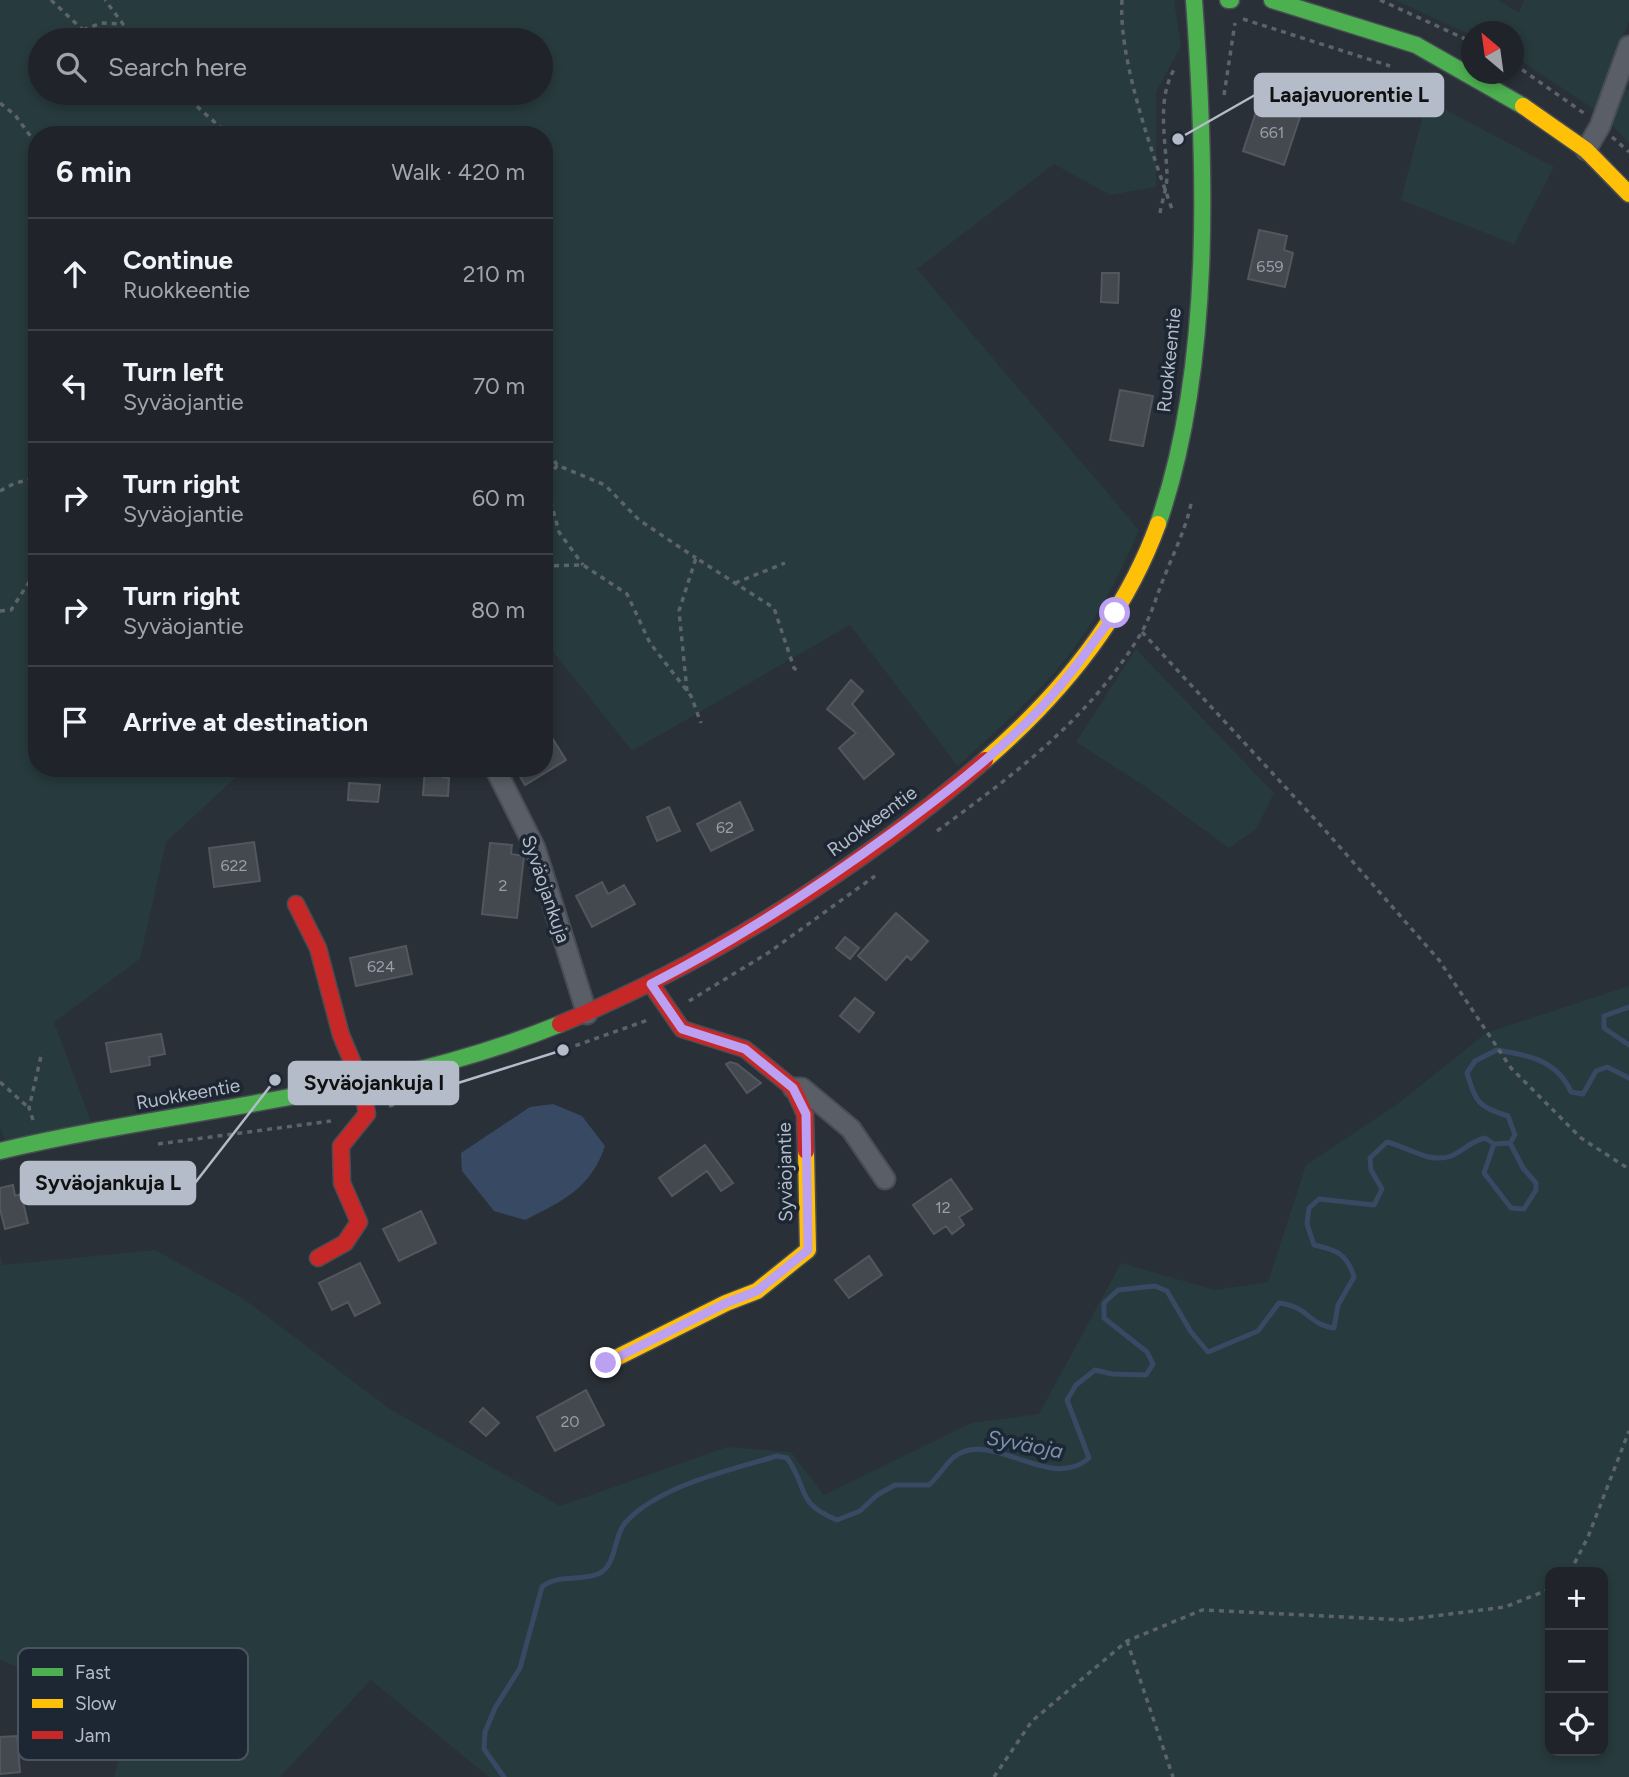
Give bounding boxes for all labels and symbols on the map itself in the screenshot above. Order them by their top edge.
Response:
north arrow [1461,21,1524,84]
callout: Laajavuorentie L [1255,74,1443,116]
text: Laajavuorentie L [1269,82,1429,107]
house number: 661 [1260,123,1284,142]
house number: 659 [1256,257,1284,276]
street label: Ruokkeentie [1152,307,1186,413]
route start [1099,597,1130,628]
street label: Ruokkeentie [823,781,921,861]
house number: 62 [716,818,734,837]
street label: Syväojankuja [517,832,575,946]
house number: 622 [221,856,247,875]
house number: 2 [499,876,507,895]
house number: 624 [367,957,395,976]
callout: Syväojankuja I [289,1062,458,1104]
text: Syväojankuja I [304,1070,444,1095]
street label: Ruokkeentie [134,1074,242,1114]
street label: Syväojantie [773,1122,797,1222]
callout: Syväojankuja L [21,1162,195,1204]
text: Syväojankuja L [35,1170,181,1195]
house number: 12 [935,1198,951,1217]
route end [590,1347,621,1378]
house number: 20 [560,1412,580,1431]
water label: Syväoja [985,1424,1065,1464]
legend [18,1648,248,1760]
text: Fast [75,1661,111,1684]
text: Slow [75,1692,117,1715]
text: Jam [75,1724,111,1747]

